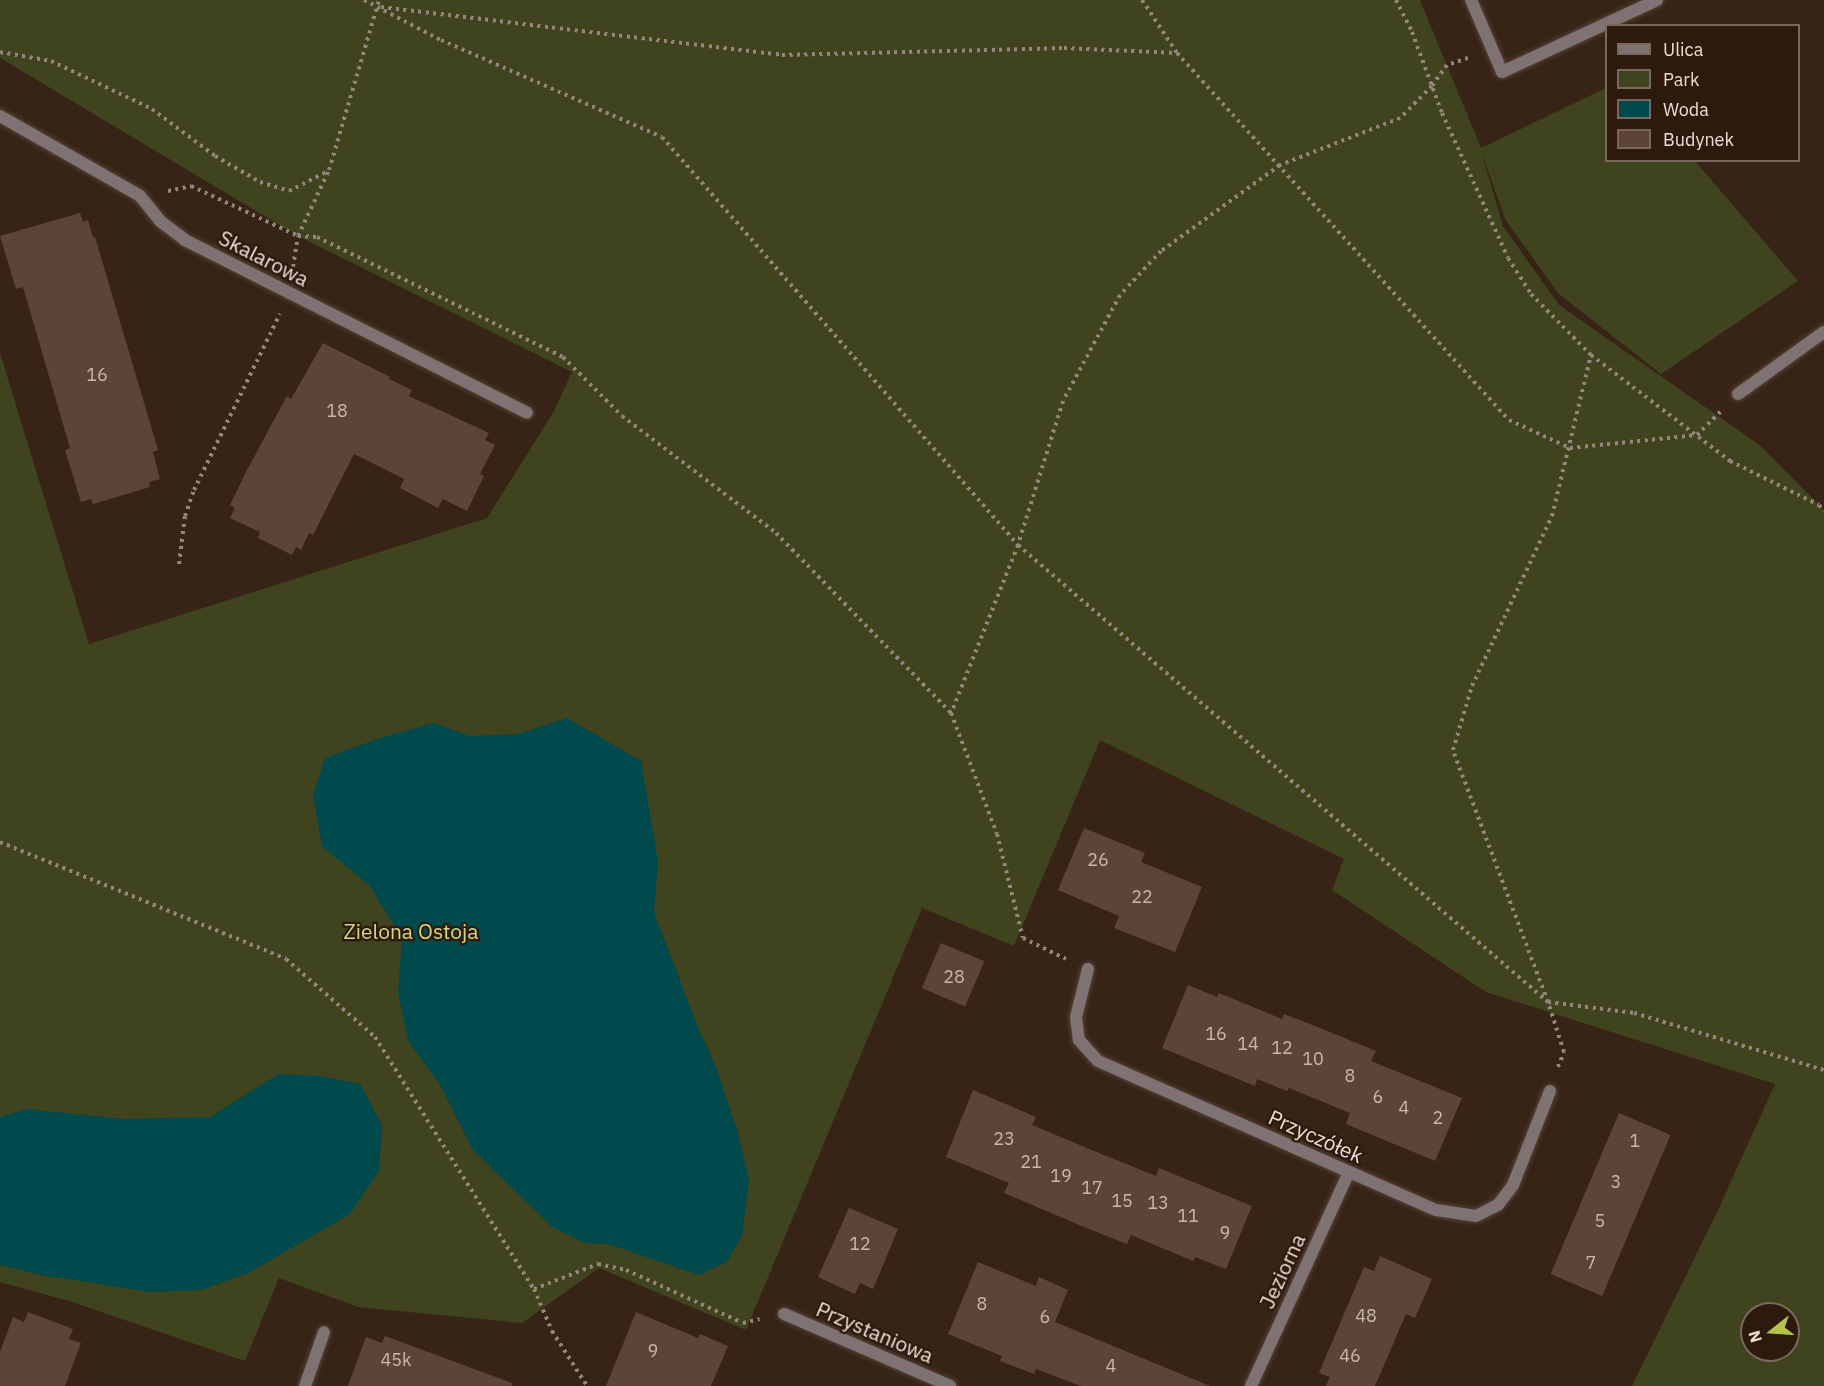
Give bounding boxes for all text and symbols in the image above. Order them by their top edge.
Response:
legend [1605,24,1800,162]
text: Ulica [1663,38,1703,61]
text: Park [1663,68,1699,91]
text: Woda [1663,98,1709,121]
text: Budynek [1663,128,1734,151]
street label: Skalarowa [215,225,313,291]
house number: 16 [86,364,108,386]
house number: 18 [326,400,348,422]
house number: 26 [1087,849,1109,871]
house number: 22 [1131,886,1153,908]
park label: Zielona Ostoja [344,918,478,944]
house number: 28 [943,966,965,988]
house number: 16 [1205,1023,1227,1045]
house number: 14 [1237,1033,1259,1055]
house number: 12 [1271,1037,1293,1059]
house number: 10 [1302,1048,1324,1070]
house number: 8 [1345,1065,1355,1087]
house number: 6 [1373,1086,1383,1108]
house number: 4 [1399,1097,1409,1119]
street label: Przyczółek [1265,1104,1367,1168]
house number: 2 [1433,1107,1443,1129]
house number: 23 [993,1128,1015,1150]
house number: 1 [1630,1130,1640,1152]
house number: 21 [1020,1151,1042,1173]
house number: 19 [1050,1165,1072,1187]
house number: 3 [1611,1171,1621,1193]
house number: 17 [1081,1177,1103,1199]
house number: 15 [1111,1190,1133,1212]
house number: 13 [1147,1192,1169,1214]
house number: 11 [1177,1205,1199,1227]
house number: 5 [1595,1210,1605,1232]
house number: 9 [1220,1222,1230,1244]
street label: Jeziorna [1254,1230,1310,1312]
house number: 12 [849,1233,871,1255]
house number: 7 [1586,1252,1596,1274]
house number: 8 [977,1293,987,1315]
street label: Przystaniowa [813,1296,937,1368]
north arrow [1740,1302,1800,1362]
house number: 48 [1355,1305,1377,1327]
house number: 6 [1040,1306,1050,1328]
text: N [1743,1328,1766,1345]
house number: 9 [648,1340,658,1362]
house number: 46 [1339,1345,1361,1367]
house number: 45k [380,1349,412,1371]
house number: 4 [1106,1355,1116,1377]

